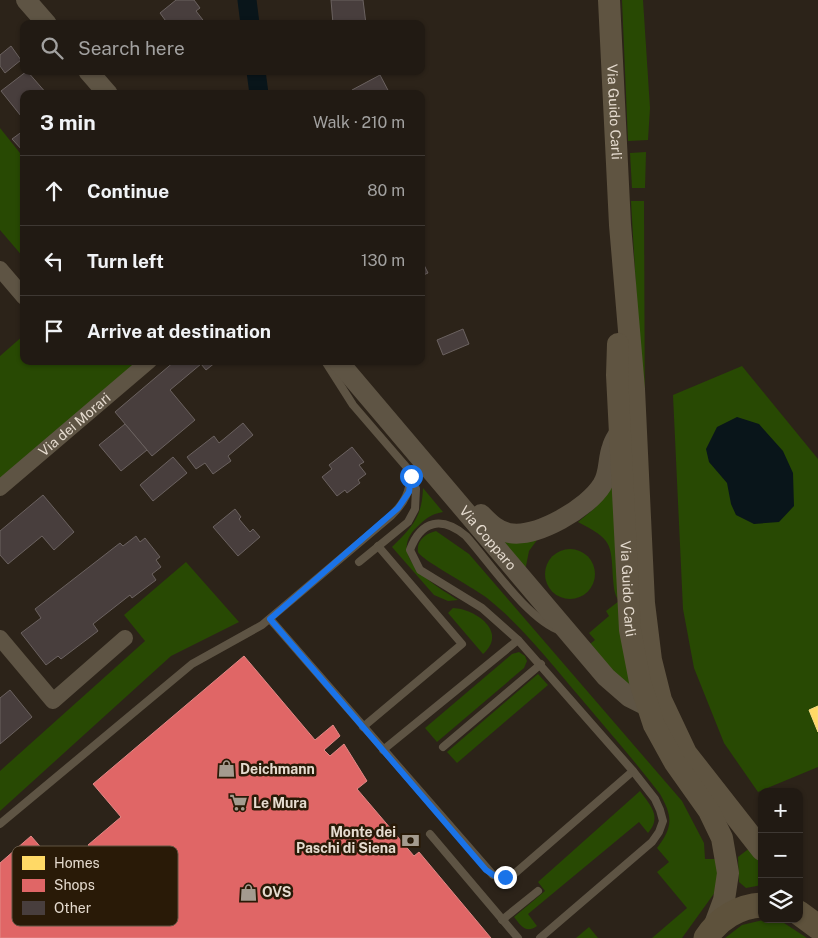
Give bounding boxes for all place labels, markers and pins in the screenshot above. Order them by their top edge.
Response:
shop icon: Deichmann [216,759,236,779]
place label: Deichmann [240,761,315,777]
supermarket icon: Le Mura [229,793,249,813]
place label: Le Mura [253,795,307,811]
place label: Monte dei Paschi di Siena [296,824,396,856]
bank icon: Monte dei Paschi di Siena [400,830,420,850]
shop icon: OVS [238,882,258,902]
place label: OVS [262,884,291,900]

